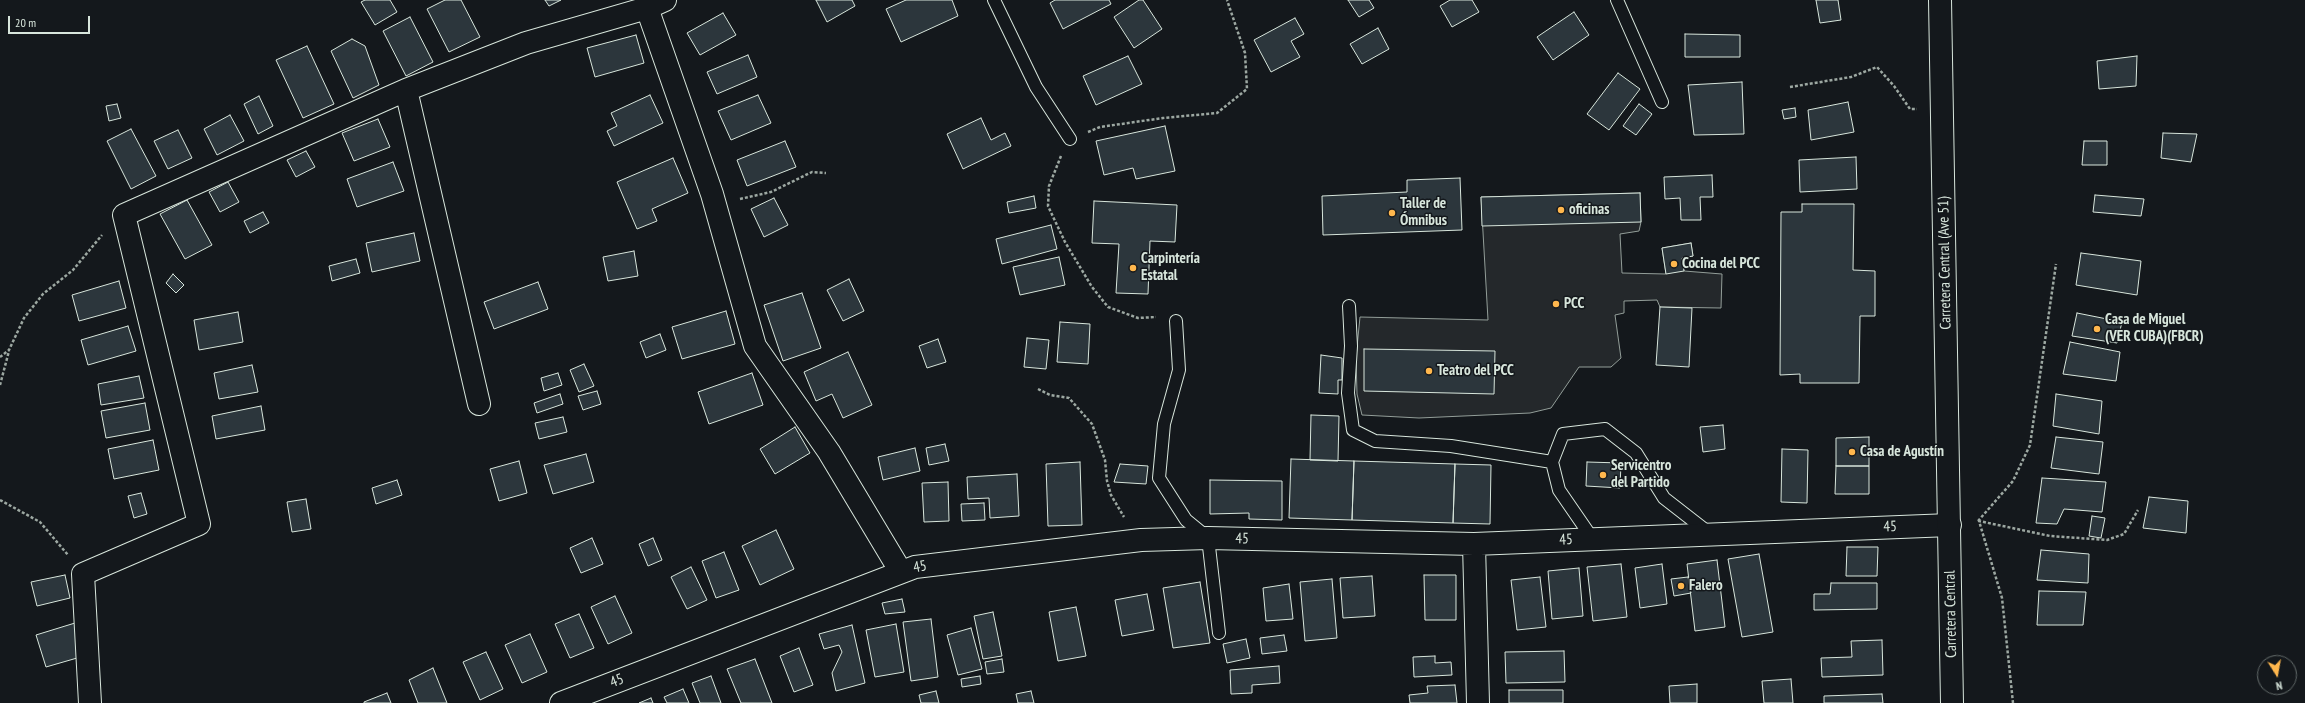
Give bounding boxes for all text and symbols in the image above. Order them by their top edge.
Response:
scale bar [10,8,92,34]
text: 20 m [15,15,36,30]
place label: Taller de Ómnibus [1400,195,1447,230]
street label: Carretera Central (Ave 51) [1935,196,1955,330]
place label: oficinas [1569,201,1609,219]
marker: oficinas [1556,205,1566,215]
marker: Taller de Ómnibus [1387,208,1397,218]
place label: Carpintería Estatal [1141,250,1200,285]
place label: Cocina del PCC [1682,255,1760,273]
marker: Cocina del PCC [1669,259,1679,269]
marker: Carpintería Estatal [1128,263,1138,273]
place label: PCC [1564,295,1584,313]
marker: PCC [1551,299,1561,309]
place label: Casa de Miguel (VER CUBA)(FBCR) [2105,311,2204,346]
marker: Casa de Miguel (VER CUBA)(FBCR) [2092,324,2102,334]
place label: Teatro del PCC [1437,362,1514,380]
marker: Teatro del PCC [1424,366,1434,376]
place label: Casa de Agustín [1860,443,1944,461]
marker: Casa de Agustín [1847,447,1857,457]
place label: Servicentro del Partido [1611,457,1671,492]
marker: Servicentro del Partido [1598,470,1608,480]
street label: 45 [1883,518,1897,536]
street label: 45 [1235,530,1249,548]
street label: 45 [1559,531,1573,549]
street label: 45 [912,557,928,577]
street label: Carretera Central [1941,570,1961,658]
place label: Falero [1689,577,1723,595]
marker: Falero [1676,581,1686,591]
north arrow [2257,655,2297,695]
street label: 45 [607,670,627,692]
text: N [2275,678,2283,693]

